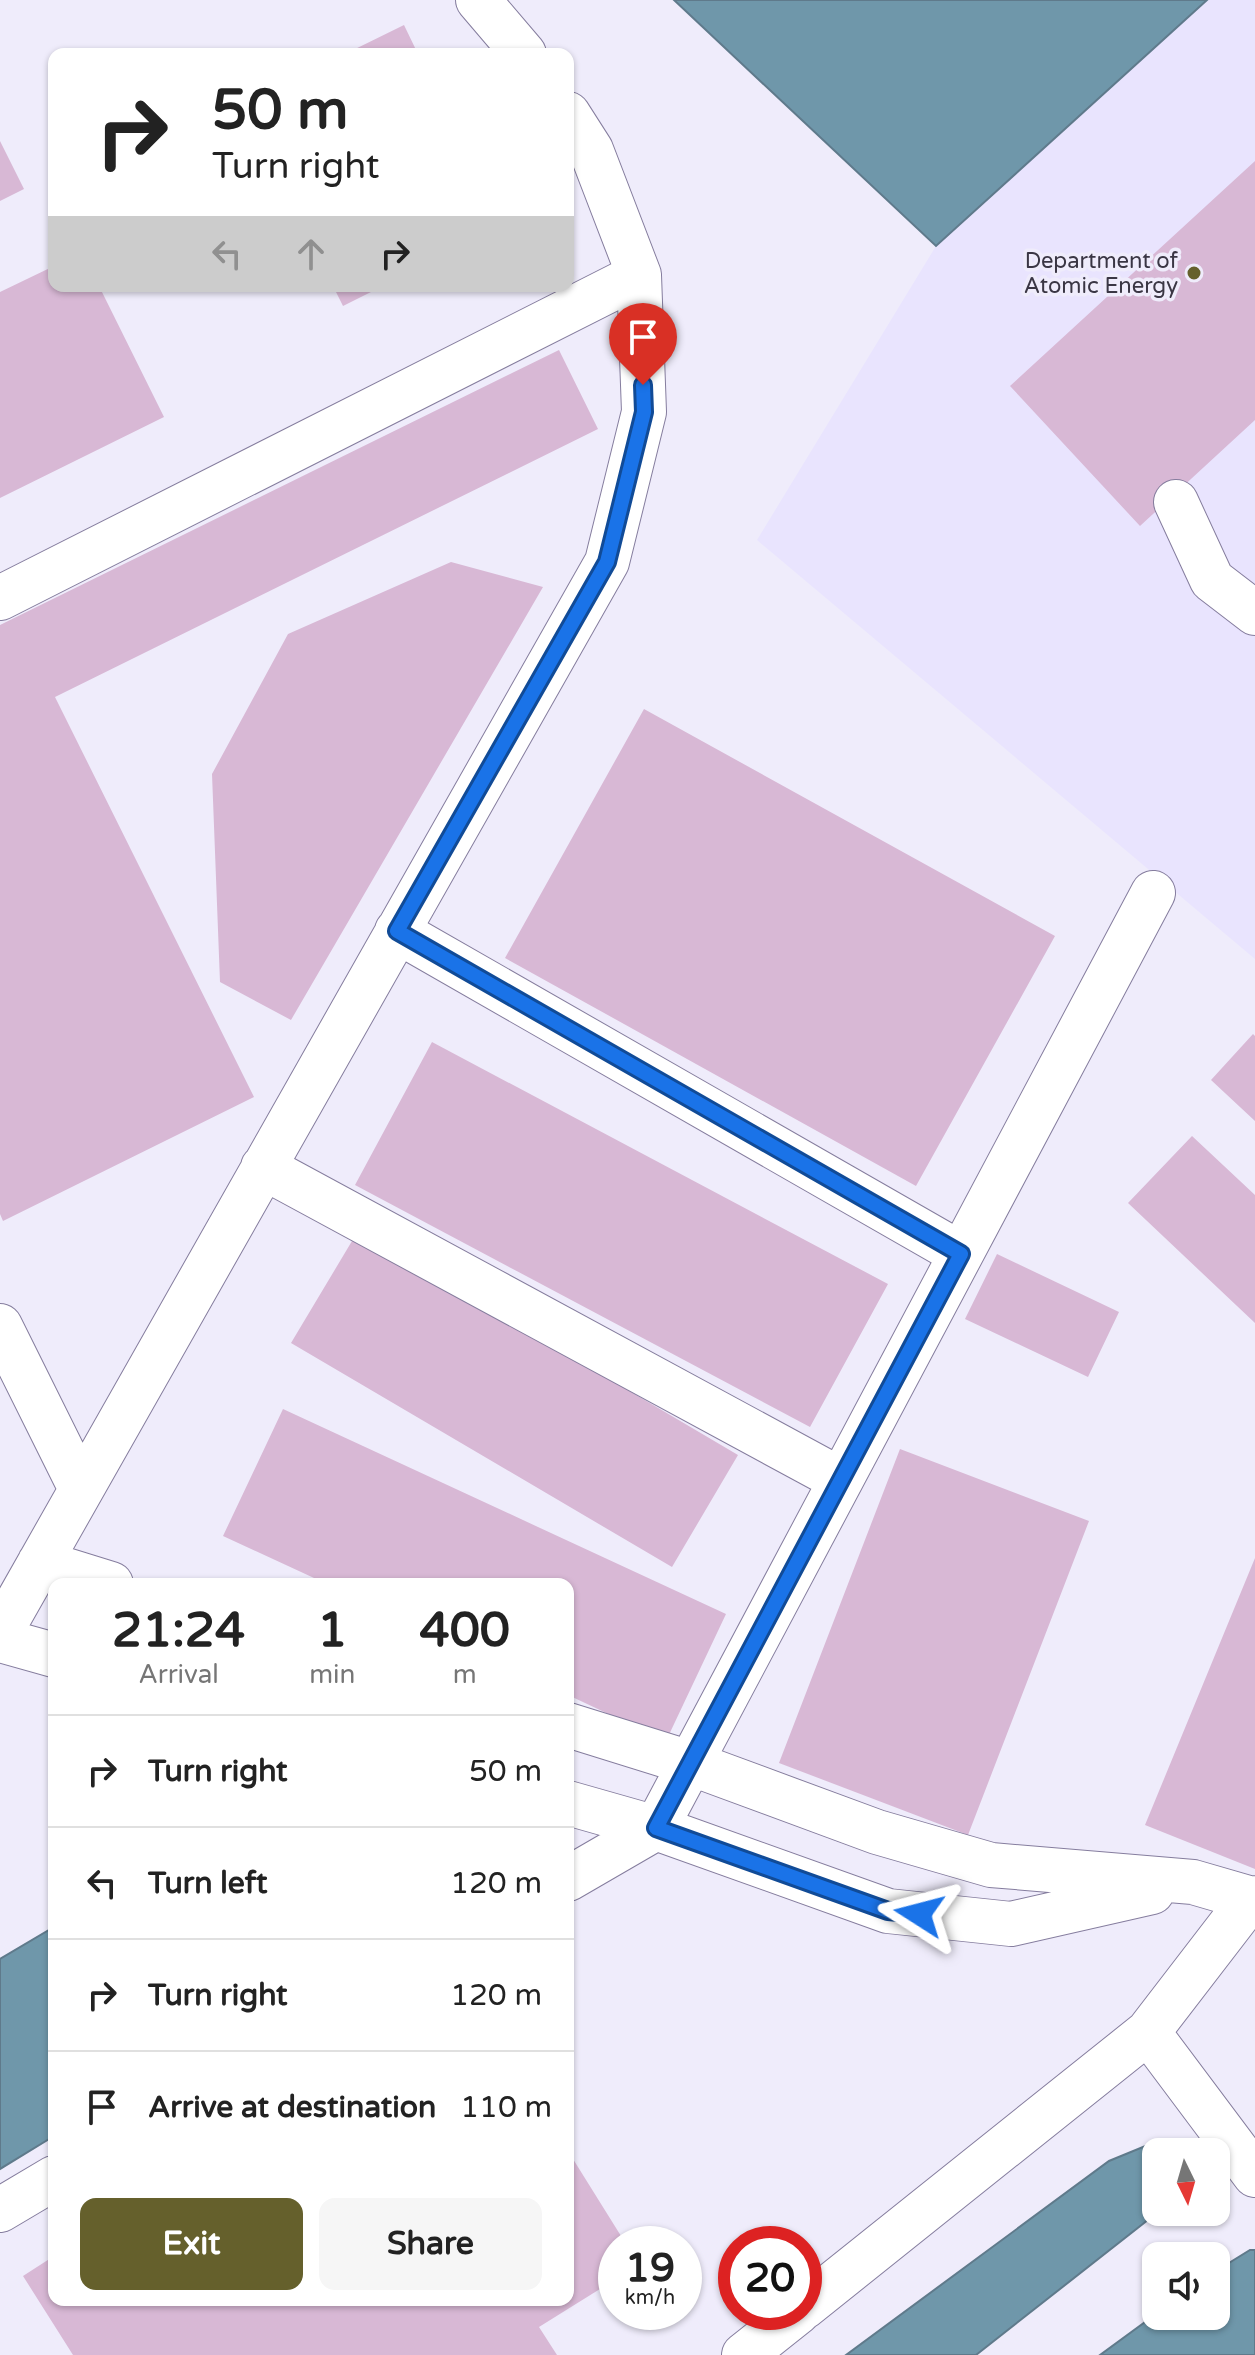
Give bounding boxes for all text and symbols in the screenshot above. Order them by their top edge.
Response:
text: 50 m [212,77,348,144]
icon: right [80,80,184,184]
text: Turn right [212,145,379,188]
icon: left [205,232,249,276]
icon: ahead [289,232,333,276]
icon: right [373,232,417,276]
place label: Department of Atomic Energy [1024,248,1179,299]
marker: Department of Atomic Energy [1185,264,1203,282]
pin [609,303,677,385]
icon: arrive [621,315,665,359]
text: 21:24 [112,1602,245,1660]
text: 1 [317,1602,347,1660]
text: 400 [419,1602,510,1660]
text: Arrival [138,1659,219,1690]
text: min [309,1659,355,1690]
text: m [453,1659,477,1690]
icon: right [80,1749,124,1793]
text: Turn right [148,1753,288,1790]
text: 50 m [469,1753,542,1790]
icon: left [80,1861,124,1905]
text: Turn left [148,1865,267,1902]
text: 120 m [450,1865,542,1902]
position arrow [877,1872,961,1956]
icon: right [80,1973,124,2017]
text: Turn right [148,1977,288,2014]
text: 120 m [450,1977,542,2014]
icon: arrive [80,2085,124,2129]
text: Arrive at destination [148,2089,436,2126]
text: 110 m [460,2089,552,2126]
north arrow [1142,2138,1230,2226]
map controls [1142,2138,1230,2330]
button: Exit [80,2198,303,2290]
button: Share [319,2198,542,2290]
speed limit sign: 20 [718,2226,822,2330]
button: sound [1142,2242,1230,2330]
text: 19 [625,2244,675,2292]
text: km/h [625,2286,675,2310]

